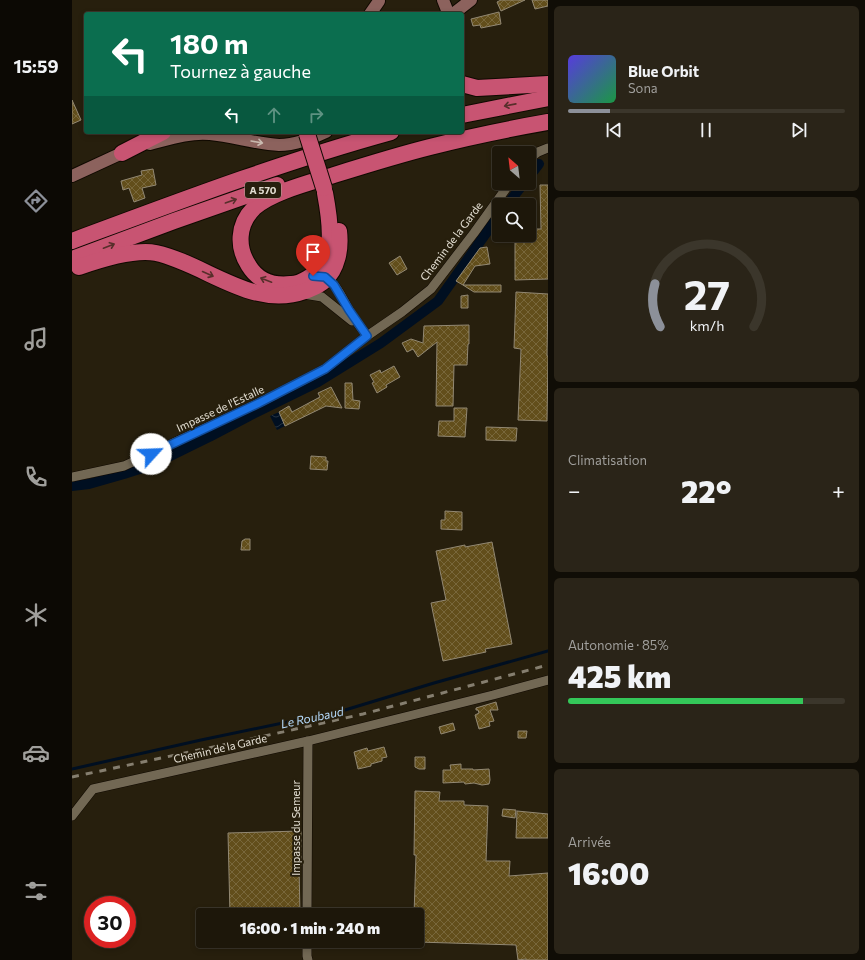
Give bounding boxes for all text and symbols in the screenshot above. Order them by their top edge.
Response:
text: 180 m [170,26,248,60]
icon: left [104,28,156,80]
text: 15:59 [13,55,59,77]
text: Tournez à gauche [170,60,311,82]
text: Blue Orbit [628,62,699,80]
text: Sona [628,80,658,96]
one-way arrow [504,101,517,109]
icon: left [221,104,243,126]
icon: ahead [263,104,285,126]
icon: right [305,104,327,126]
icon: previous [603,119,625,141]
icon: pause [695,119,717,141]
icon: next [788,119,810,141]
one-way arrow [250,138,263,146]
north arrow [492,146,536,190]
map controls [492,146,536,242]
road number: A 570 [245,182,281,198]
icon: directions [22,187,50,215]
one-way arrow [224,197,236,205]
button: search [492,198,536,242]
street label: Chemin de la Garde [417,199,485,283]
pin [296,235,330,276]
one-way arrow [102,241,114,249]
icon: arrive [302,241,324,263]
text: 27 [683,268,730,319]
one-way arrow [202,270,214,278]
one-way arrow [261,276,273,284]
text: km/h [689,316,724,334]
icon: music [22,325,50,353]
street label: Impasse de l'Estalle [174,382,266,434]
position arrow [130,433,172,475]
text: Climatisation [568,452,647,468]
icon: phone [22,463,50,491]
text: 22° [681,472,732,509]
text: − [568,477,581,504]
text: + [832,477,845,504]
icon: climate [22,601,50,629]
text: Autonomie · 85% [568,637,669,653]
text: 425 km [568,657,671,694]
water label: Le Roubaud [279,703,346,731]
street label: Chemin de la Garde [172,731,268,765]
icon: car [22,739,50,767]
street label: Impasse du Semeur [289,780,302,876]
text: Arrivée [568,834,611,850]
text: 16:00 [568,854,649,891]
icon: filters [22,877,50,905]
speed limit sign: 30 [84,896,136,948]
text: 16:00 · 1 min · 240 m [240,919,380,937]

